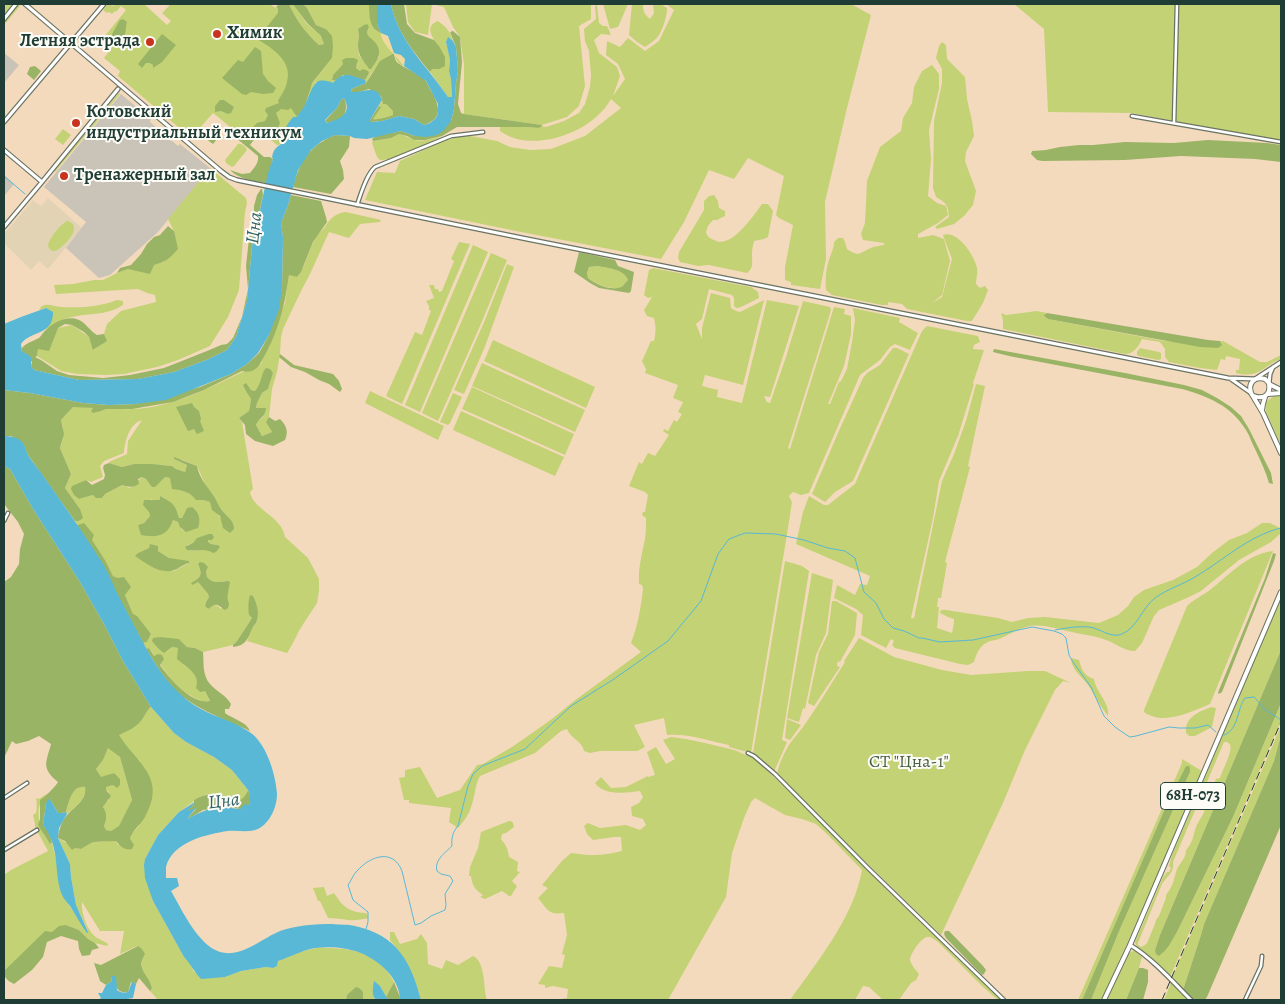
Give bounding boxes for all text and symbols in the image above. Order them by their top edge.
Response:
place label: Химик [227,23,282,45]
marker: Химик [211,28,223,40]
place label: Летняя эстрада [20,31,140,53]
marker: Летняя эстрада [144,36,156,48]
place label: Котовский индустриальный техникум [86,102,302,144]
marker: Котовский индустриальный техникум [70,117,82,129]
place label: Тренажерный зал [74,165,216,187]
marker: Тренажерный зал [58,170,70,182]
water label: Цна [242,211,268,245]
park label: СТ "Цна-1" [869,752,949,774]
road number: 68Н-073 [1160,782,1226,809]
water label: Цна [207,789,241,815]

